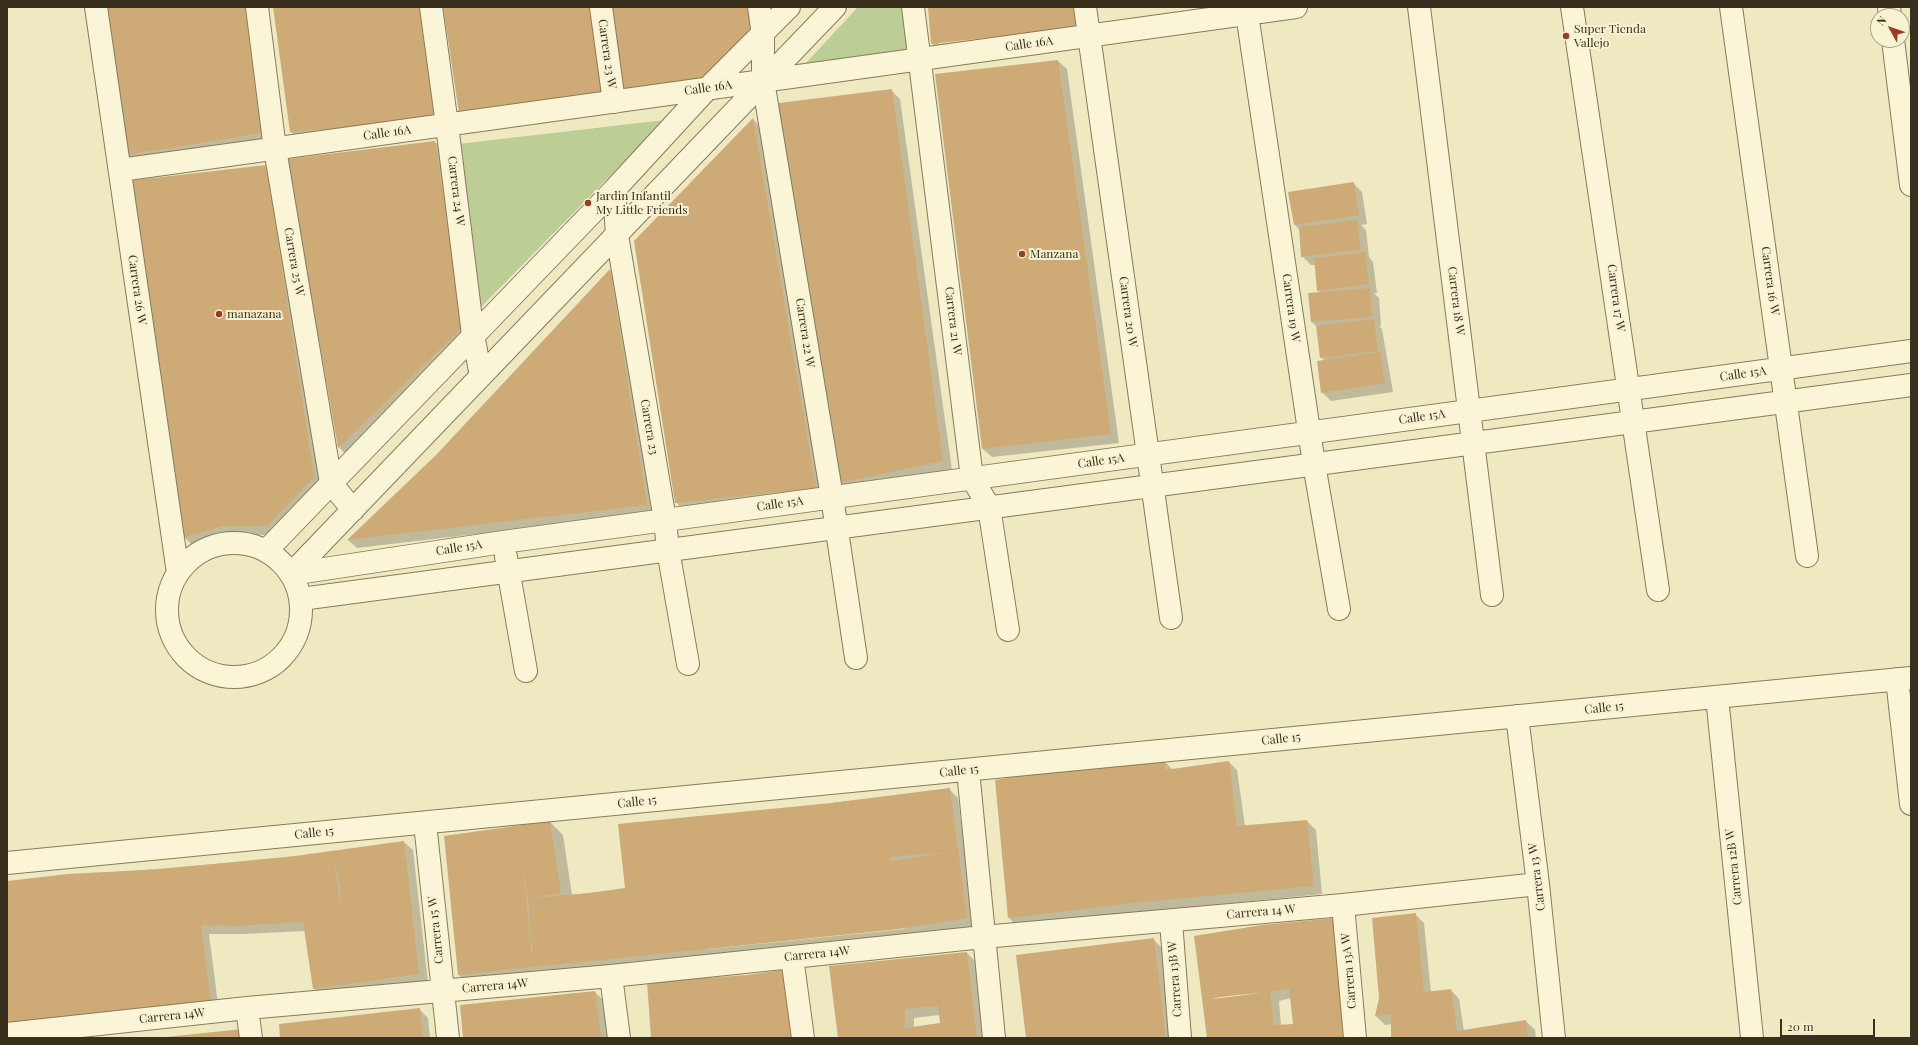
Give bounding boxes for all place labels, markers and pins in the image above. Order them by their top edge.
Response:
place label: Super Tienda Vallejo [1574,22,1646,50]
marker: Super Tienda Vallejo [1561,31,1571,41]
place label: Jardin Infantil My Little Friends [596,189,688,217]
marker: Jardin Infantil My Little Friends [583,198,593,208]
place label: Manzana [1030,247,1078,261]
marker: Manzana [1017,249,1027,259]
place label: manazana [227,307,282,321]
marker: manazana [214,309,224,319]

